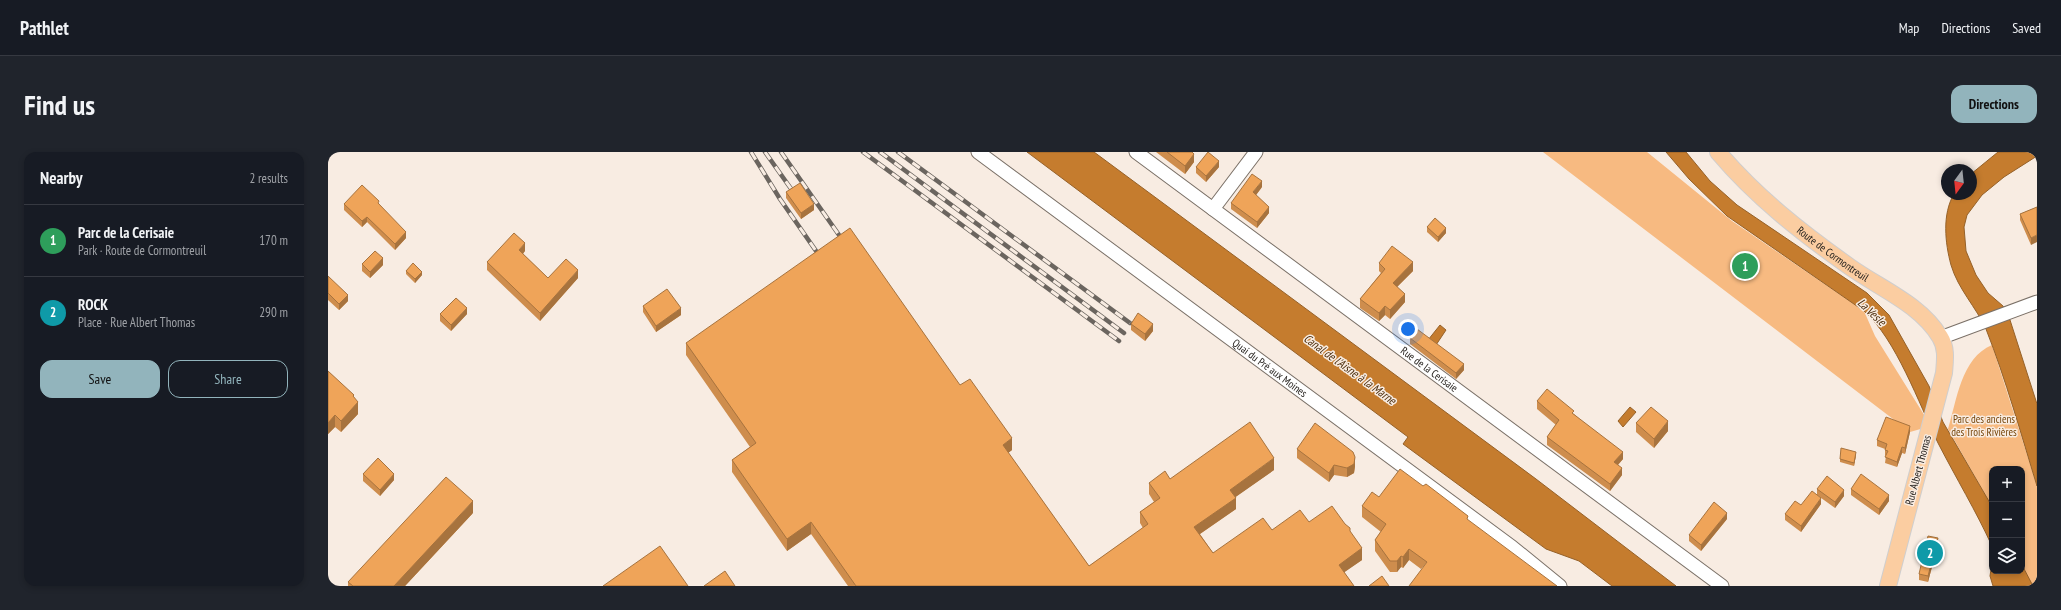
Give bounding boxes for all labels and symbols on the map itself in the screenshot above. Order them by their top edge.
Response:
north arrow [1941,164,1977,200]
street label: Route de Cormontreuil [1794,223,1872,285]
pin: 1 [1732,251,1758,281]
water label: La Vesle [1855,295,1890,330]
your location [1398,319,1418,339]
water label: Canal de l'Aisne à la Marne [1301,330,1400,408]
street label: Quai du Pré aux Moines [1230,336,1310,400]
street label: Rue de la Cerisaie [1398,343,1461,395]
park label: Parc des anciens des Trois Rivières [1951,412,2017,439]
street label: Rue Albert Thomas [1902,433,1934,507]
pin: 2 [1917,538,1943,568]

